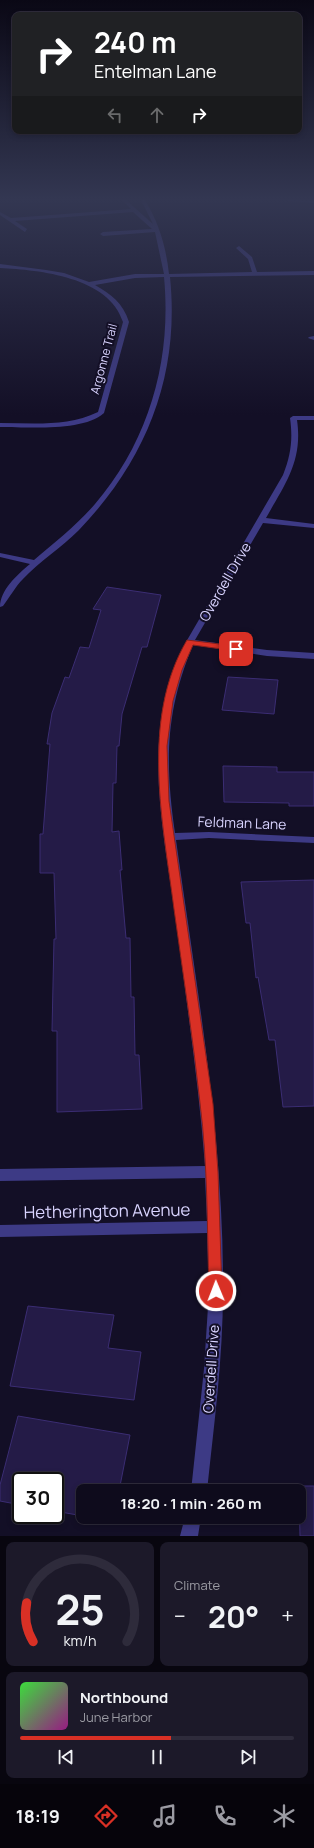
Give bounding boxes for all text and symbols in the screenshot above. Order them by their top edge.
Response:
text: 240 m [94,23,176,61]
icon: right [28,28,80,80]
text: Entelman Lane [94,59,216,83]
icon: left [104,104,126,126]
icon: ahead [146,104,168,126]
icon: right [188,104,210,126]
street label: Argonne Trail [86,322,121,396]
street label: Overdell Drive [194,539,255,625]
pin [219,632,253,666]
icon: arrive [225,638,247,660]
street label: Feldman Lane [197,811,287,834]
street label: Hetherington Avenue [23,1198,191,1223]
position arrow [195,1270,237,1312]
street label: Overdell Drive [198,1324,223,1414]
speed limit sign: 30 [12,1472,64,1524]
text: 18:20 · 1 min · 260 m [121,1493,261,1514]
text: Climate [174,1576,220,1594]
text: 25 [55,1581,105,1637]
text: 20° [208,1596,259,1637]
text: − [174,1601,186,1631]
text: + [281,1601,294,1631]
text: km/h [63,1631,97,1650]
text: Northbound [80,1687,168,1708]
text: June Harbor [80,1708,153,1726]
icon: previous [55,1746,77,1768]
icon: pause [146,1746,168,1768]
icon: next [237,1746,259,1768]
icon: directions [92,1802,120,1830]
icon: music [151,1802,179,1830]
icon: phone [211,1802,239,1830]
icon: climate [270,1802,298,1830]
text: 18:19 [16,1804,60,1828]

